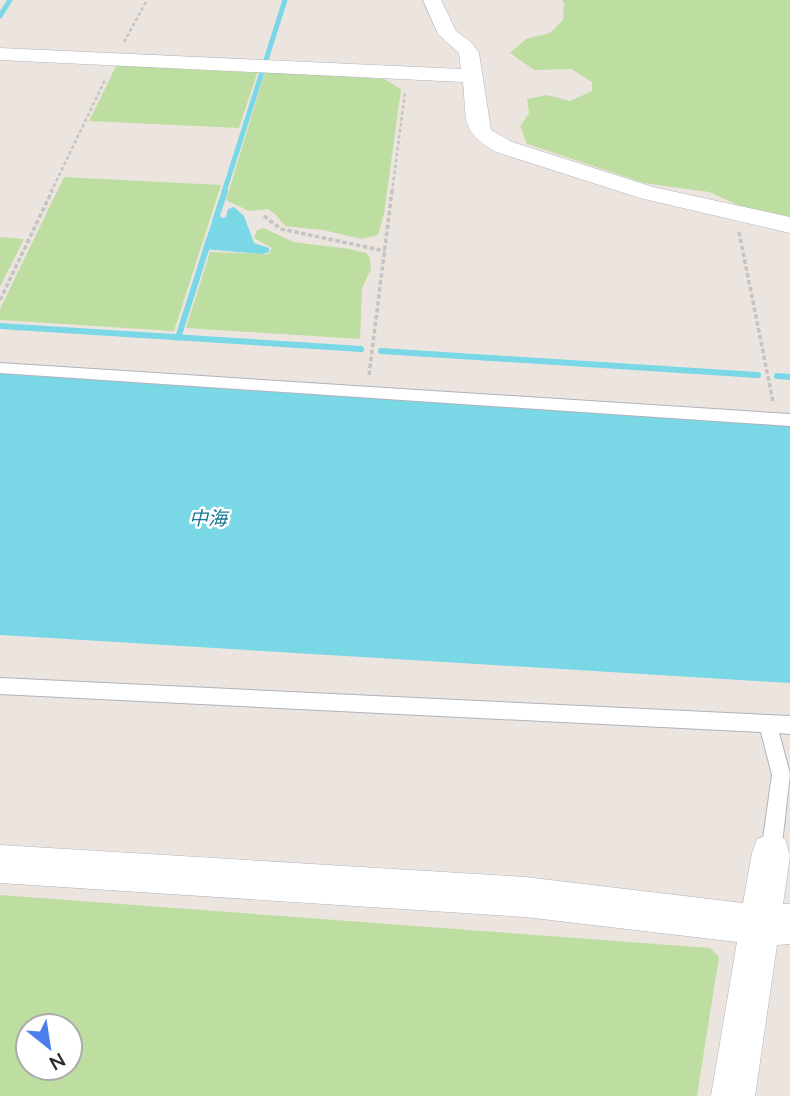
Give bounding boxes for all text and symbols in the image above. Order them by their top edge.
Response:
water label: 中海 [189,506,230,529]
north arrow [14,1012,84,1082]
text: N [46,1049,70,1076]

